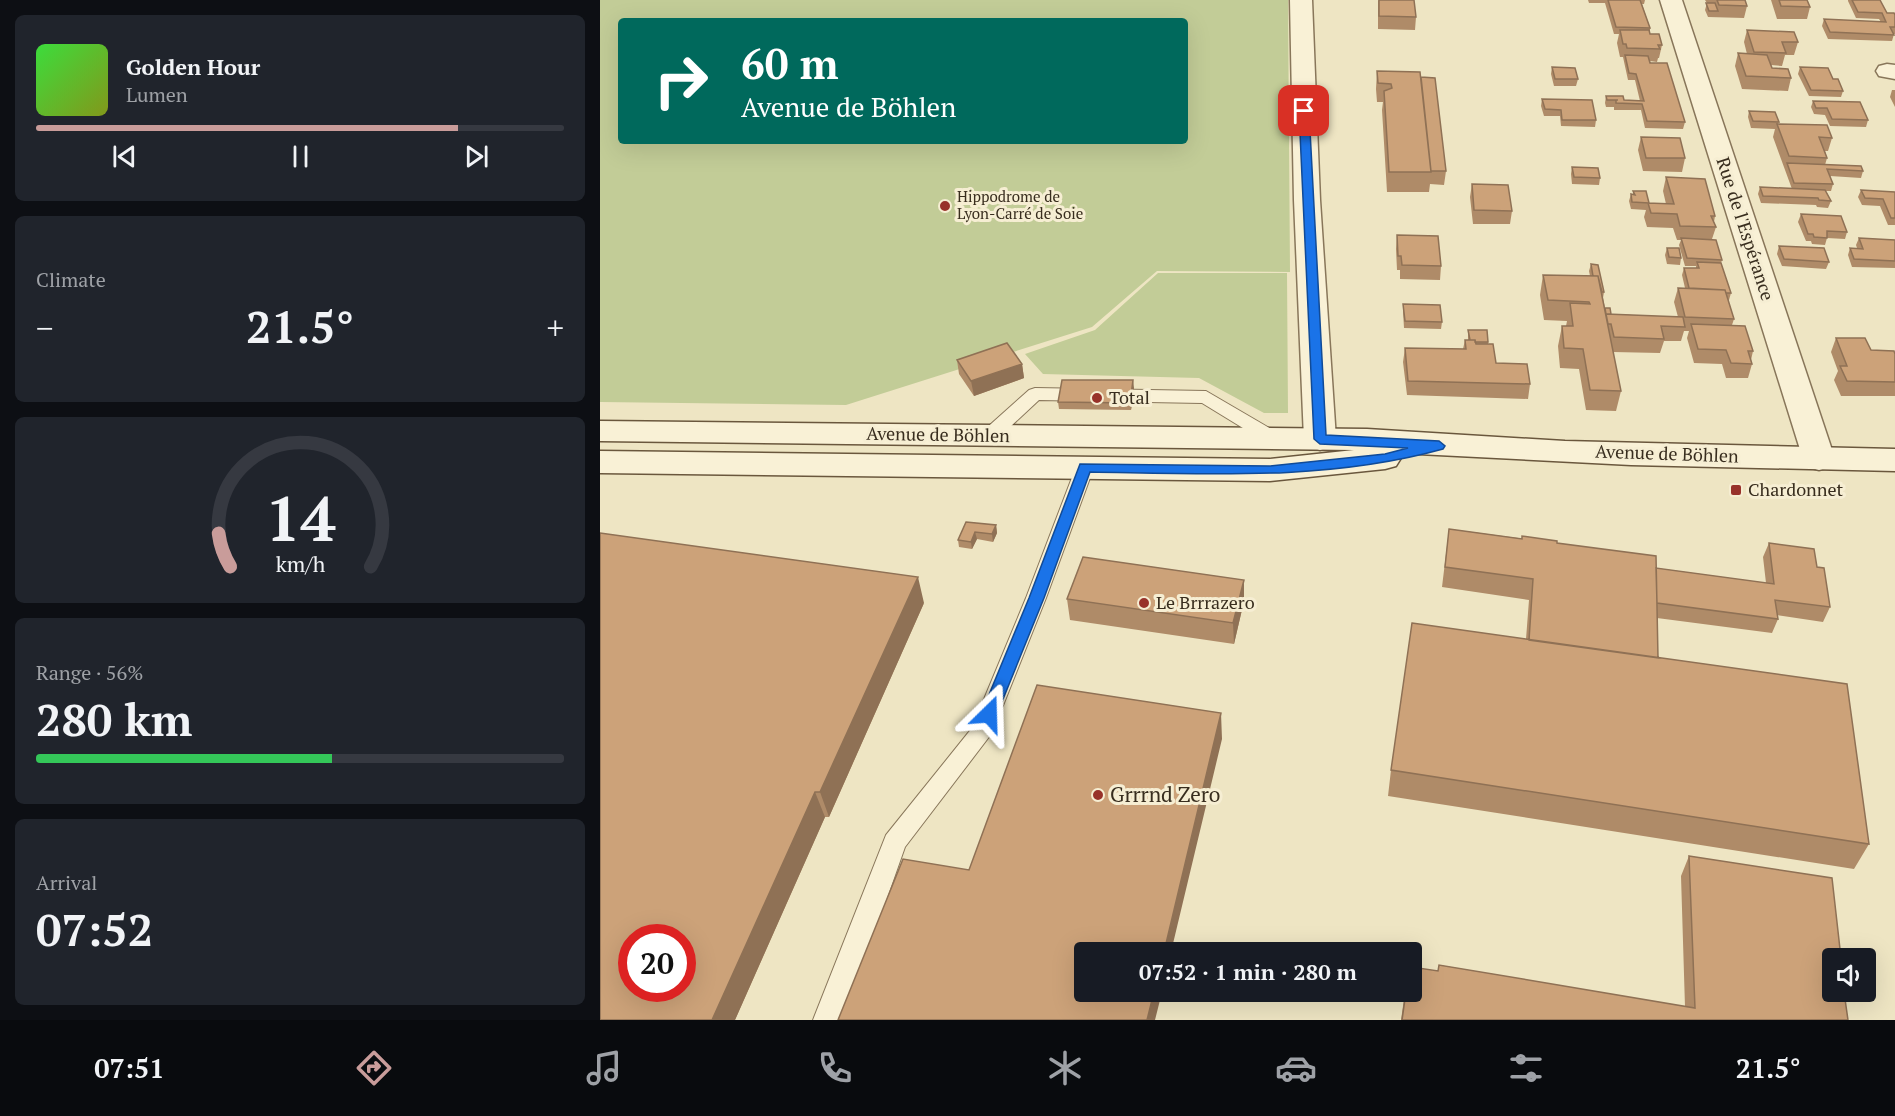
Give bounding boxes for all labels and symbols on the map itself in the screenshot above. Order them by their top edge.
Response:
pin [1278,85,1329,136]
street label: Rue de l'Espérance [1711,154,1780,303]
place label: Hippodrome de Lyon-Carré de Soie [957,186,1083,223]
marker: Hippodrome de Lyon-Carré de Soie [938,199,952,213]
place label: Total [1109,385,1150,409]
marker: Total [1090,391,1104,405]
street label: Avenue de Böhlen [866,421,1010,447]
street label: Avenue de Böhlen [1595,439,1739,468]
place label: Chardonnet [1748,477,1844,501]
marker: Chardonnet [1729,483,1743,497]
place label: Le Brrrazero [1156,590,1255,614]
marker: Le Brrrazero [1137,596,1151,610]
position arrow [957,682,1021,746]
place label: Grrrnd Zero [1110,780,1220,808]
marker: Grrrnd Zero [1091,788,1105,802]
speed limit sign: 20 [618,924,696,1002]

